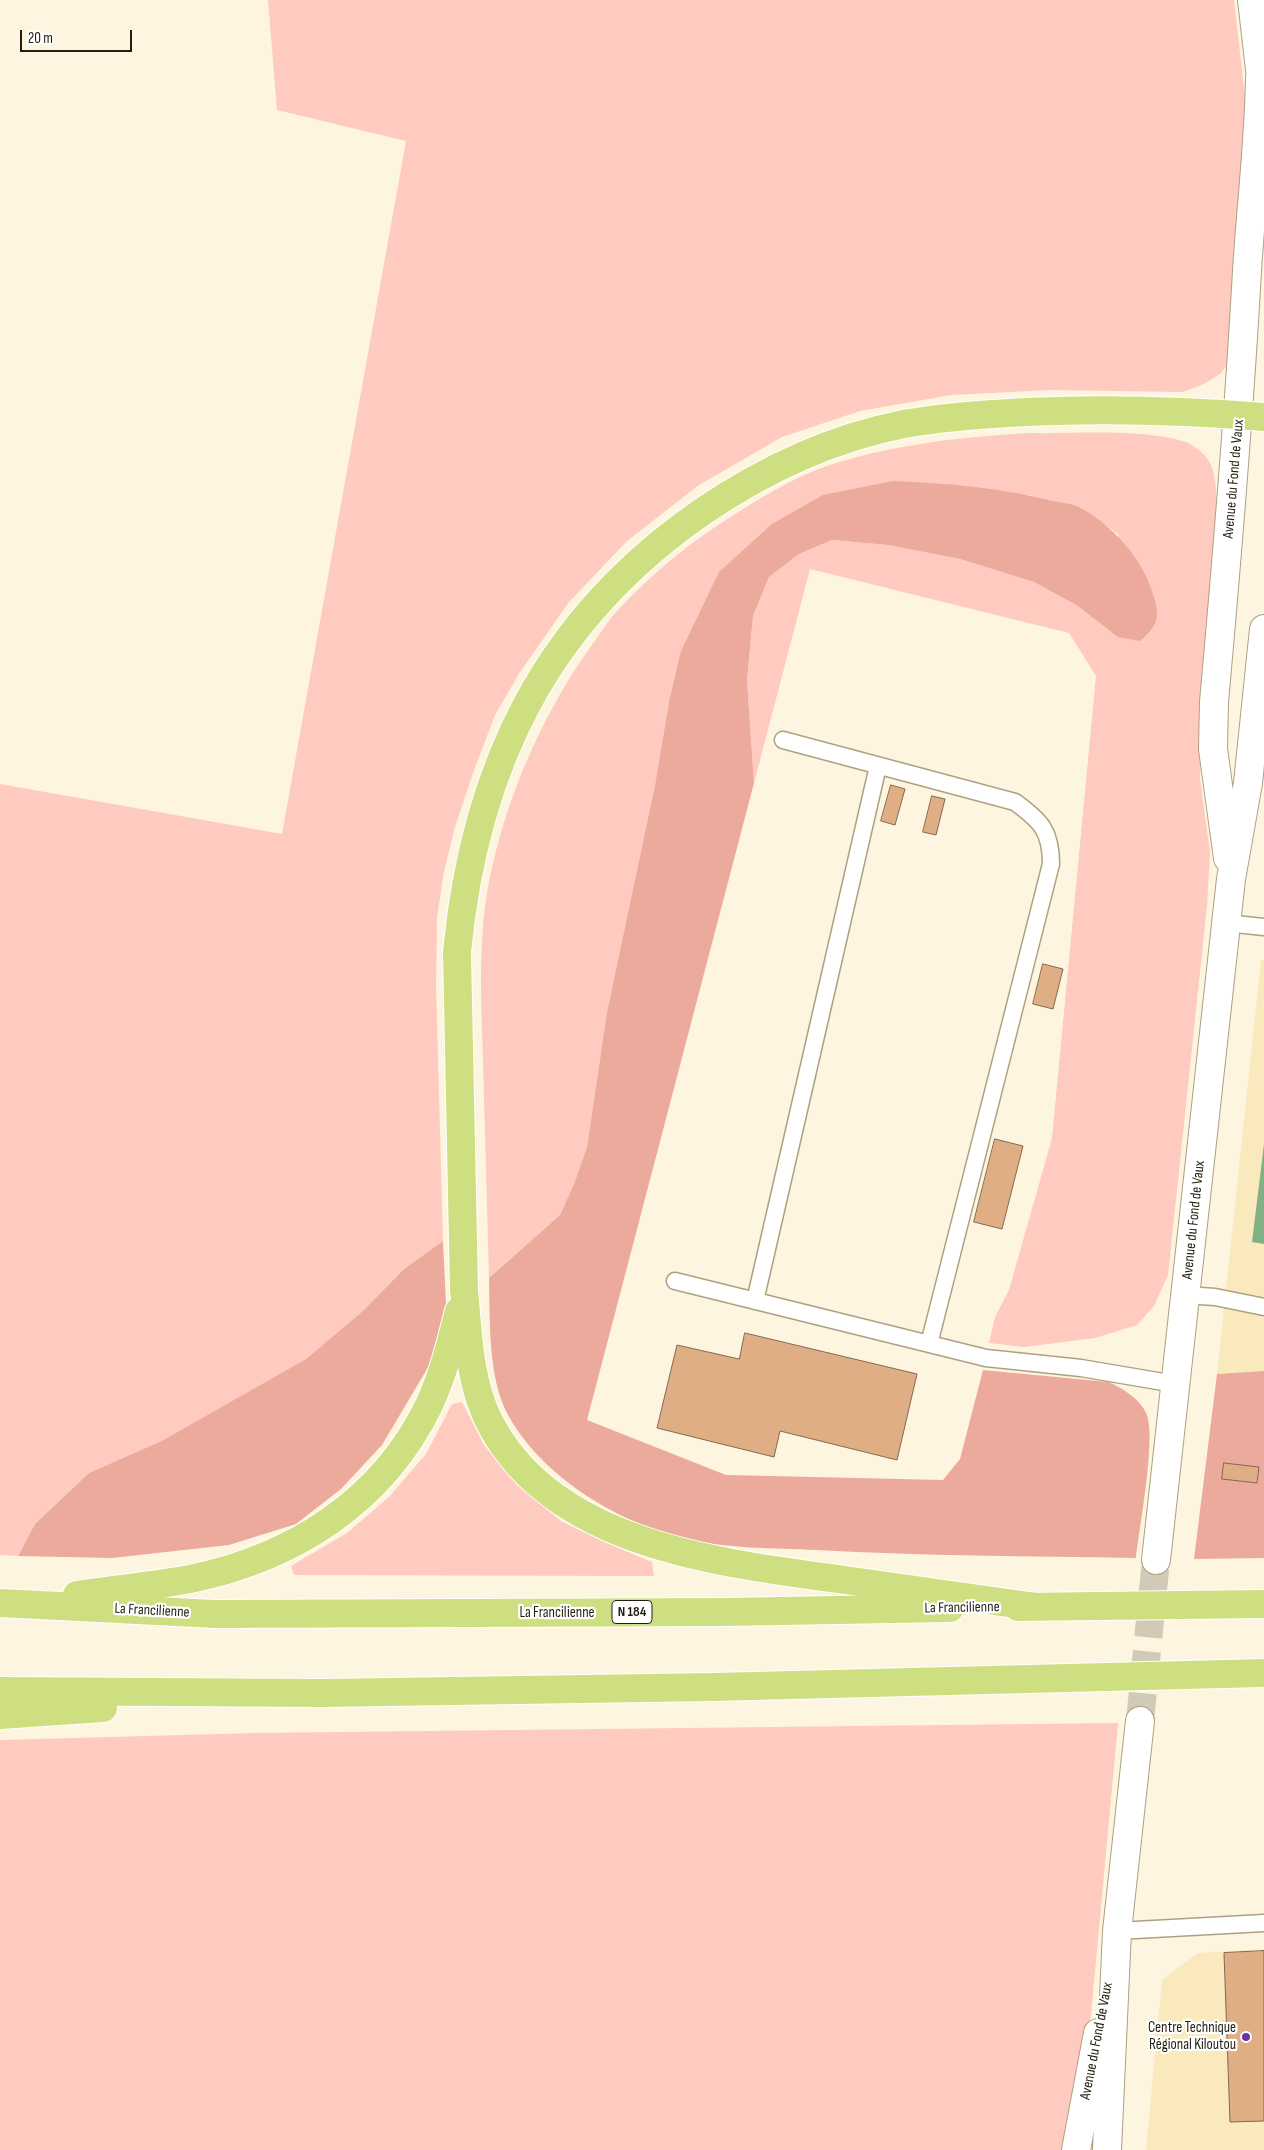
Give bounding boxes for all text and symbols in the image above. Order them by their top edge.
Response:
scale bar [22,20,135,52]
text: 20 m [28,29,53,48]
street label: Avenue du Fond de Vaux [1220,419,1248,539]
street label: Avenue du Fond de Vaux [1179,1160,1209,1280]
street label: La Francilienne [924,1598,1000,1618]
street label: La Francilienne [114,1600,190,1622]
road number: N 184 [612,1600,652,1624]
street label: La Francilienne [519,1604,595,1622]
street label: Avenue du Fond de Vaux [1077,1981,1117,2101]
place label: Centre Technique Régional Kiloutou [1148,2019,1236,2054]
marker: Centre Technique Régional Kiloutou [1240,2031,1252,2043]

